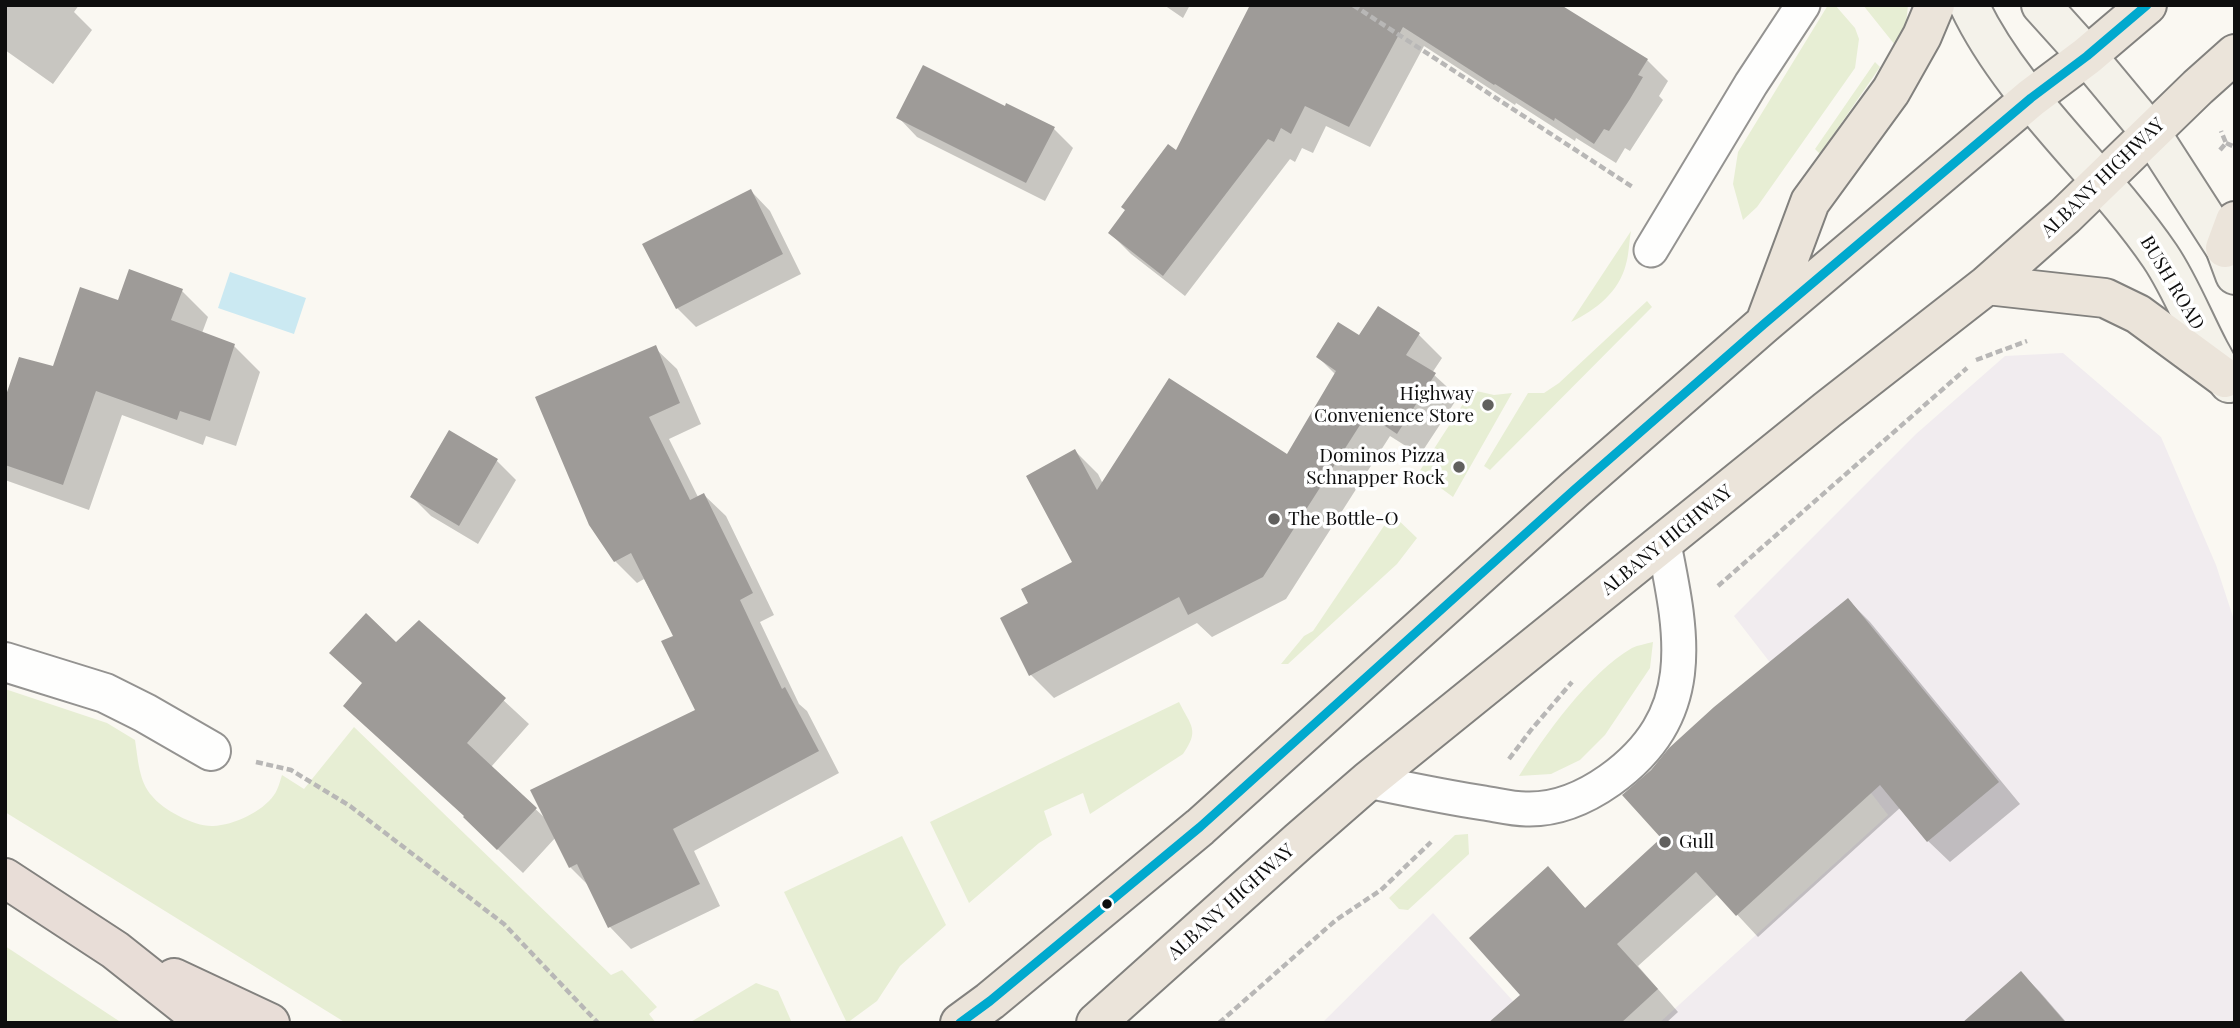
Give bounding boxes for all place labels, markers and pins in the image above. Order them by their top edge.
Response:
place label: Highway Convenience Store [1314,383,1474,427]
marker: Highway Convenience Store [1480,397,1496,413]
place label: Dominos Pizza Schnapper Rock [1306,445,1445,489]
marker: Dominos Pizza Schnapper Rock [1451,459,1467,475]
place label: The Bottle-O [1288,508,1399,530]
marker: The Bottle-O [1266,511,1282,527]
place label: Gull [1679,831,1714,853]
marker: Gull [1657,834,1673,850]
unlabelled marker [1100,897,1114,911]

